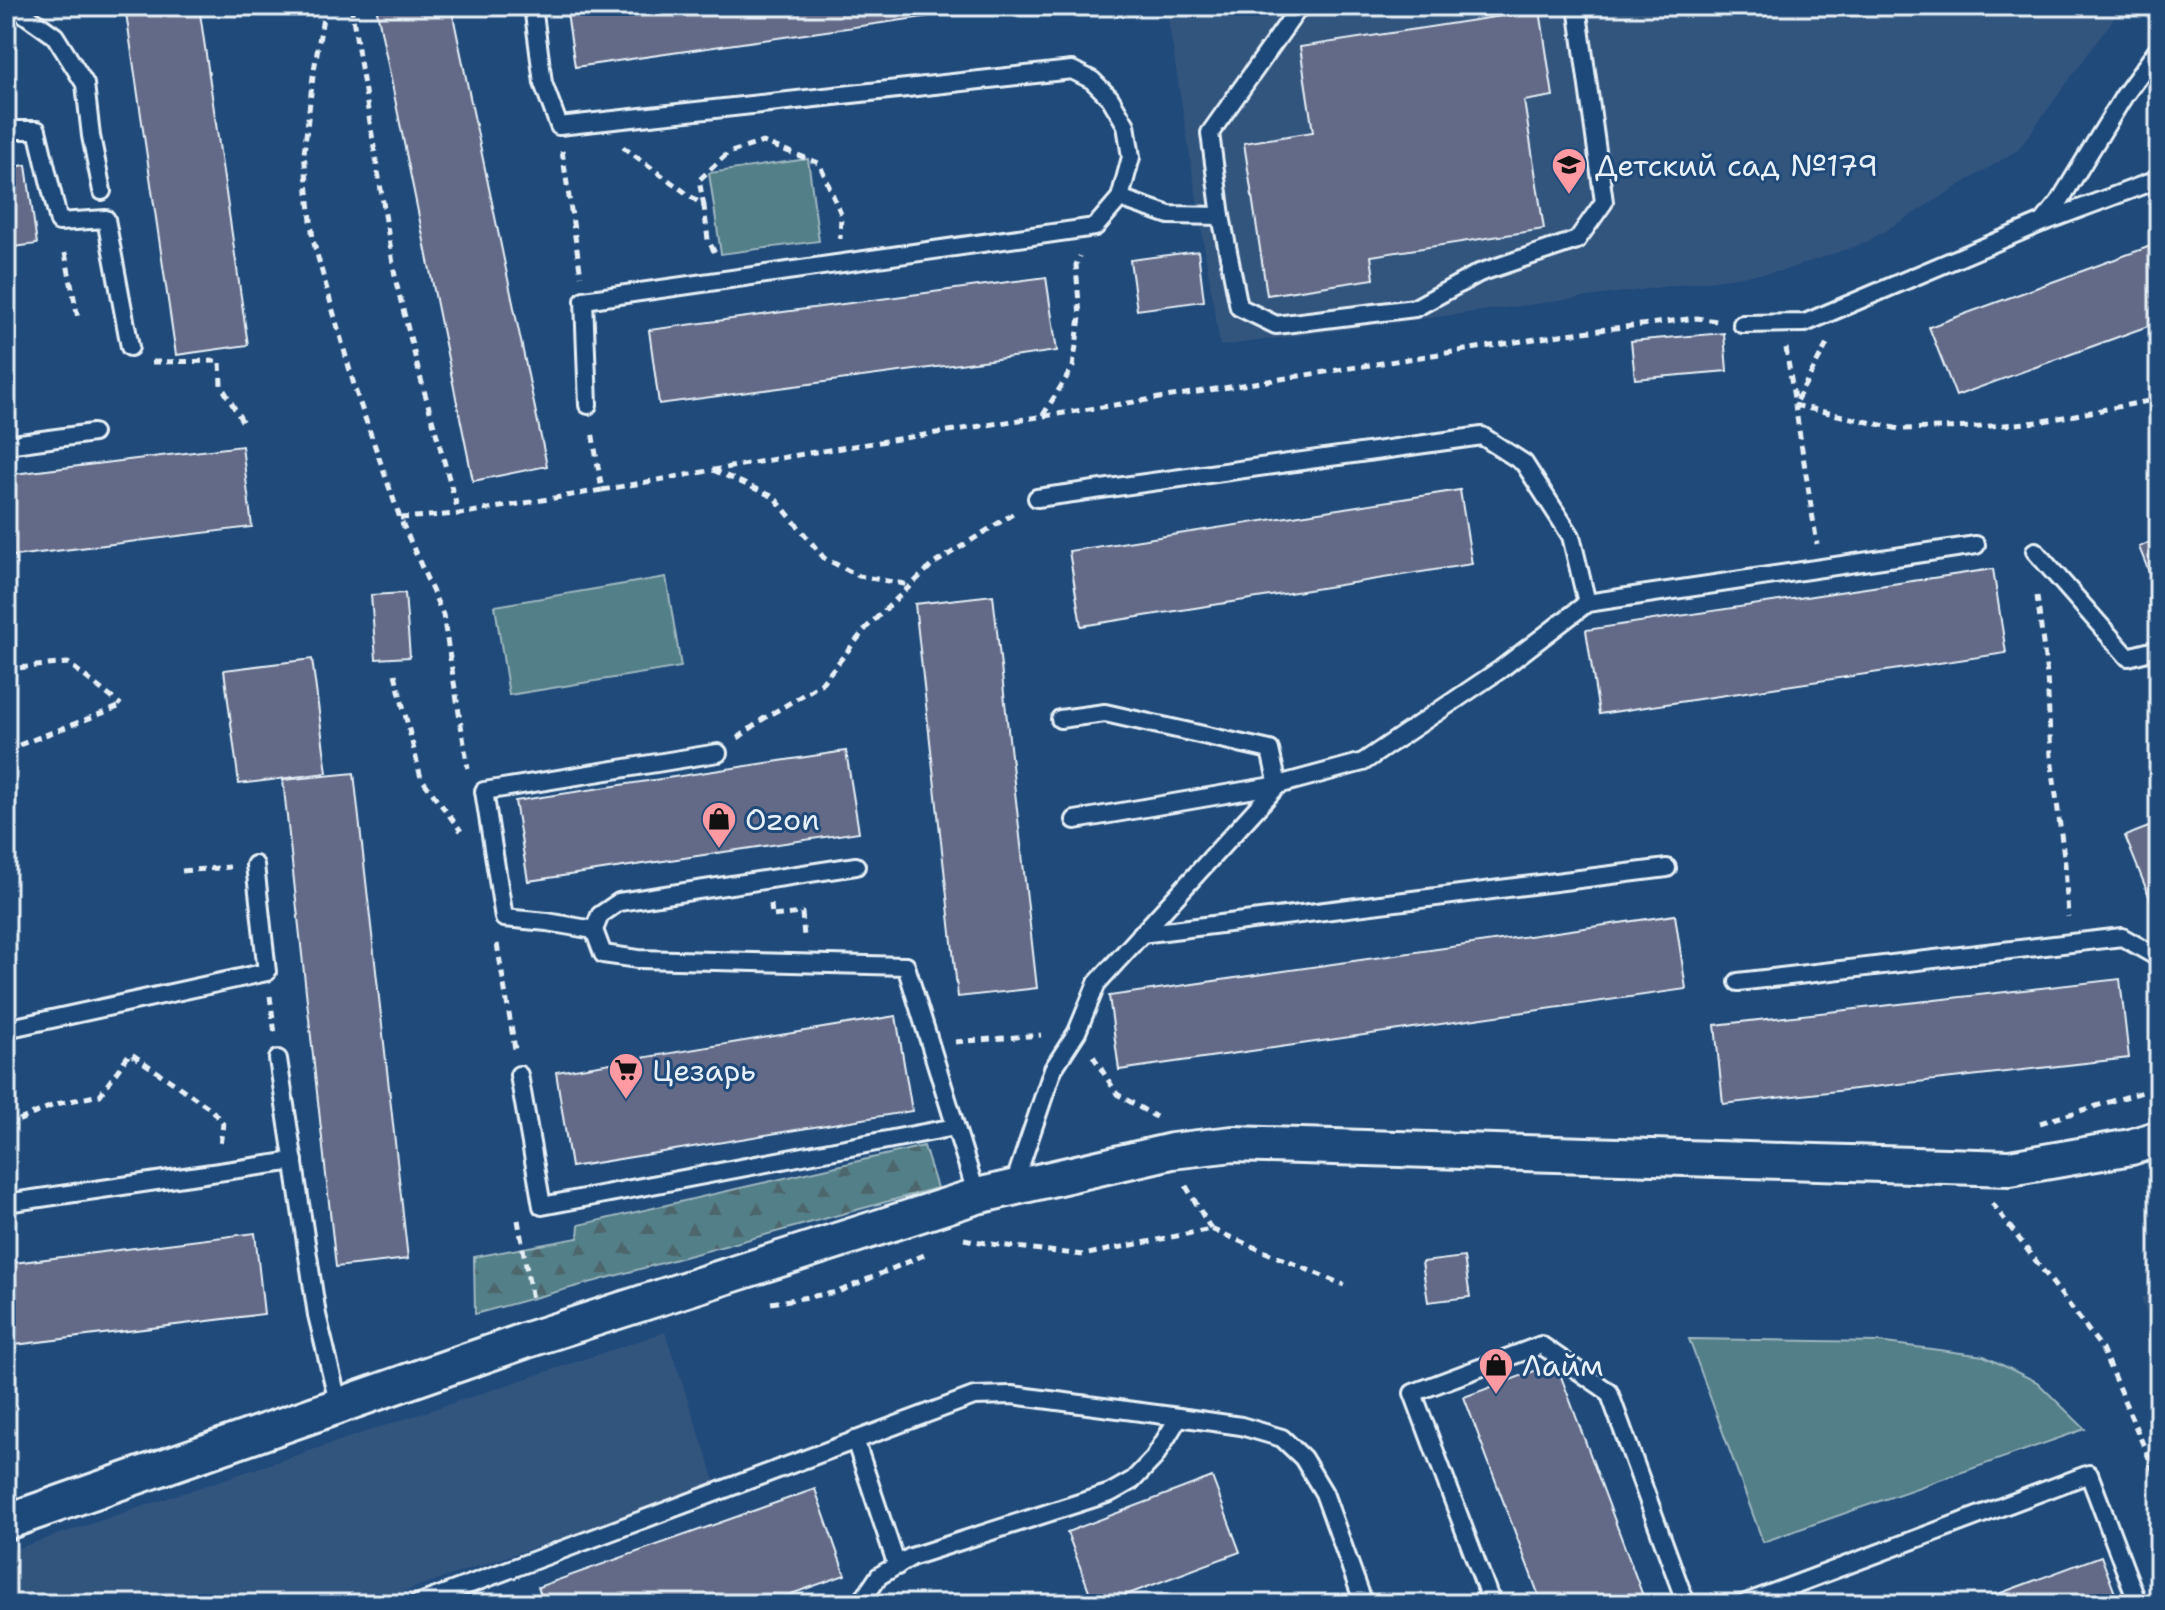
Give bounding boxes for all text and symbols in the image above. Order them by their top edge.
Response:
place label: Детский сад №179 [1595,145,1878,186]
school or university icon: Детский сад №179 [1550,146,1588,196]
place label: Ozon [745,799,820,840]
shop icon: Ozon [700,800,738,850]
place label: Цезарь [652,1050,756,1091]
supermarket icon: Цезарь [607,1051,645,1101]
place label: Лайм [1522,1345,1603,1386]
shop icon: Лайм [1477,1346,1515,1396]

